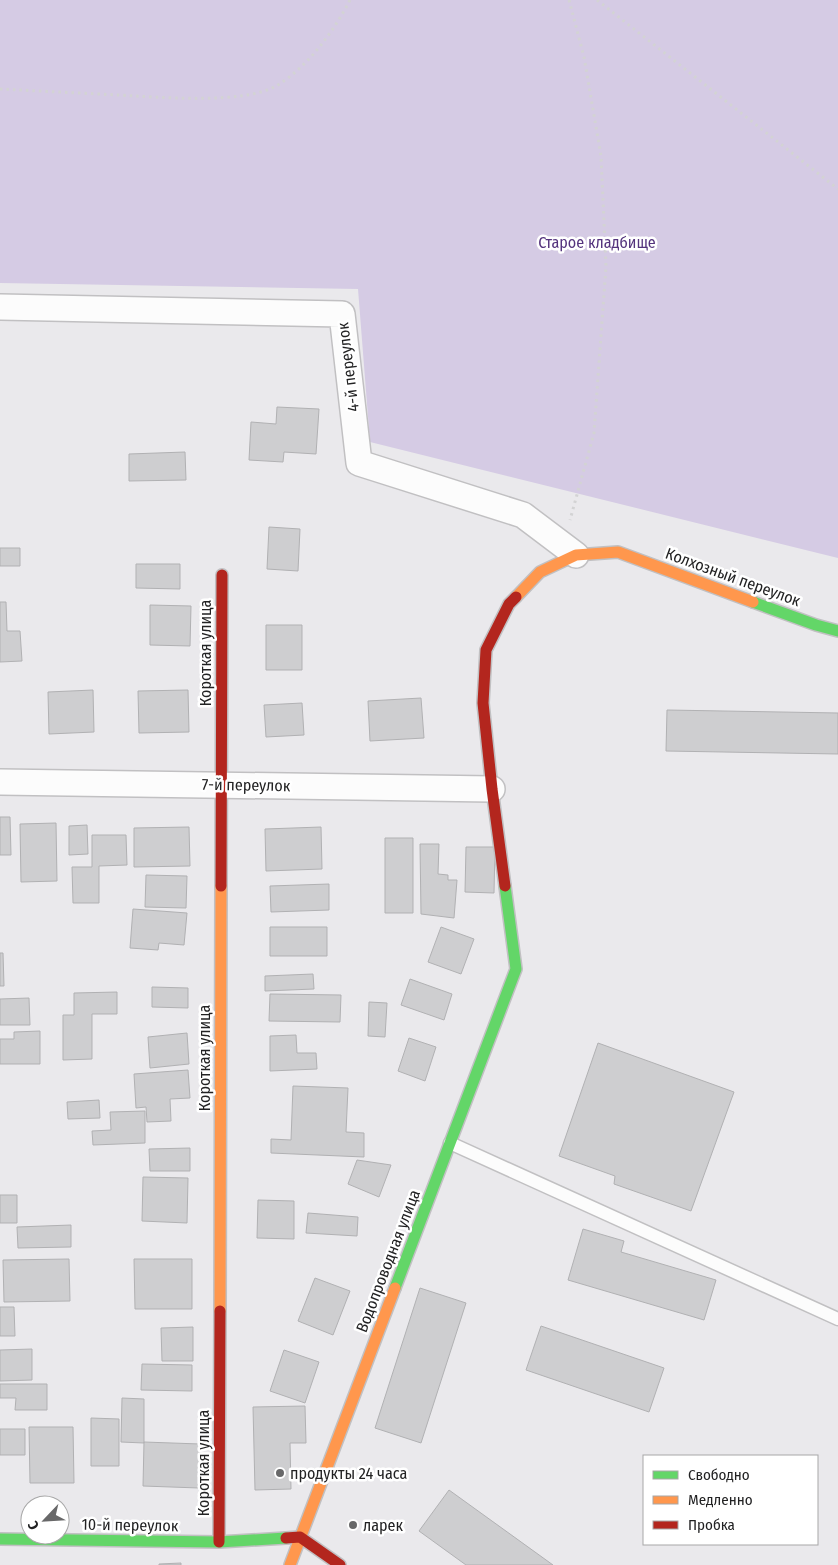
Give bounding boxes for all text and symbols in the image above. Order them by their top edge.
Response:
park label: Старое кладбище [538,233,656,252]
street label: 4-й переулок [333,321,363,413]
street label: Колхозный переулок [663,544,803,610]
street label: Короткая улица [196,600,215,706]
street label: 7-й переулок [202,775,291,795]
street label: Короткая улица [195,1005,214,1111]
street label: Водопроводная улица [352,1187,424,1335]
street label: Короткая улица [194,1410,213,1516]
legend [643,1455,818,1545]
place label: продукты 24 часа [290,1464,408,1483]
text: Свободно [688,1466,750,1484]
marker: продукты 24 часа [274,1467,286,1479]
text: Медленно [688,1491,753,1509]
north arrow [20,1495,70,1545]
street label: 10-й переулок [81,1515,179,1535]
place label: ларек [363,1516,403,1535]
text: Пробка [688,1516,735,1534]
text: С [24,1518,43,1532]
marker: ларек [347,1519,359,1531]

